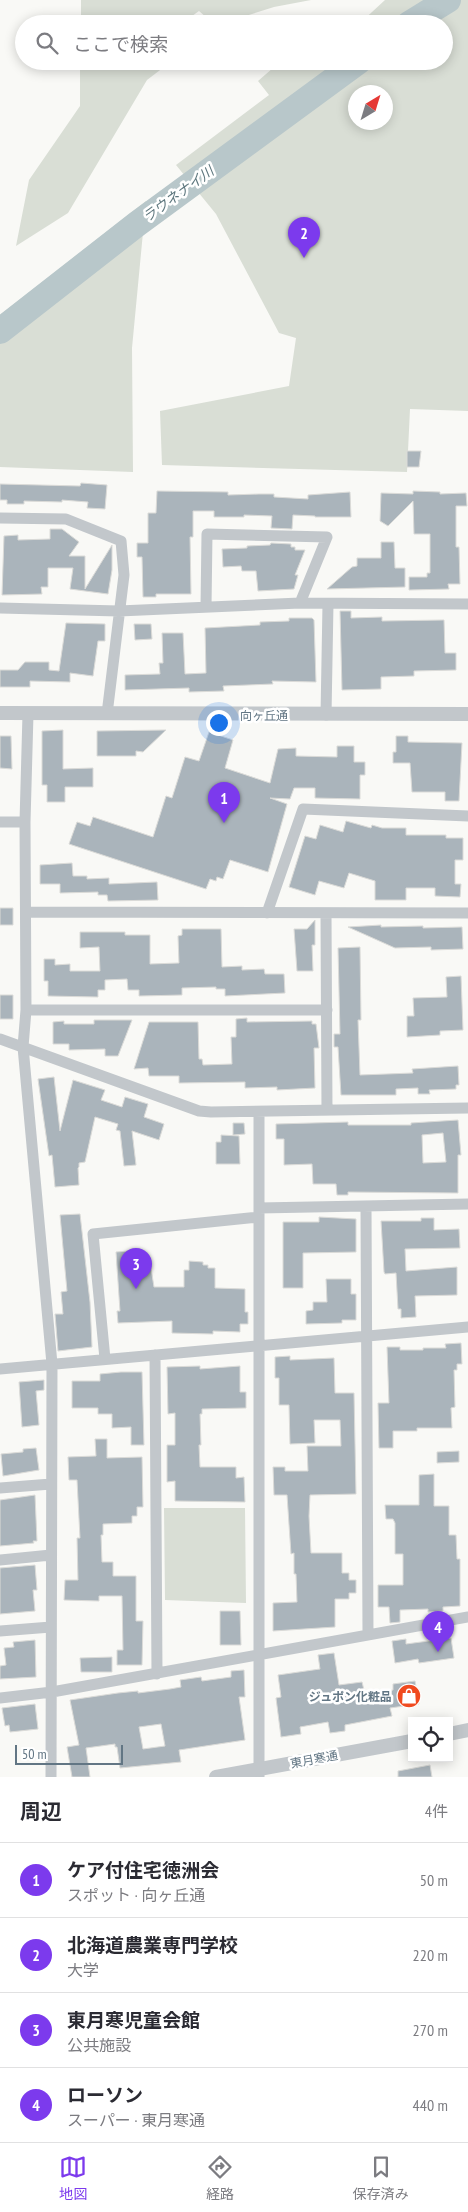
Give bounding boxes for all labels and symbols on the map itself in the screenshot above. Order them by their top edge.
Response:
north arrow [348,85,393,130]
water label: ラウネナイ川 [139,161,219,226]
pin: 2 [288,217,320,258]
street label: 向ヶ丘通 [240,708,288,723]
your location [206,710,232,736]
pin: 1 [208,782,240,823]
pin: 3 [120,1248,152,1289]
pin: 4 [422,1611,454,1652]
shop icon: ジュポン化粧品 [396,1683,422,1709]
place label: ジュポン化粧品 [309,1689,392,1704]
scale bar [15,1742,122,1765]
street label: 東月寒通 [289,1747,339,1771]

